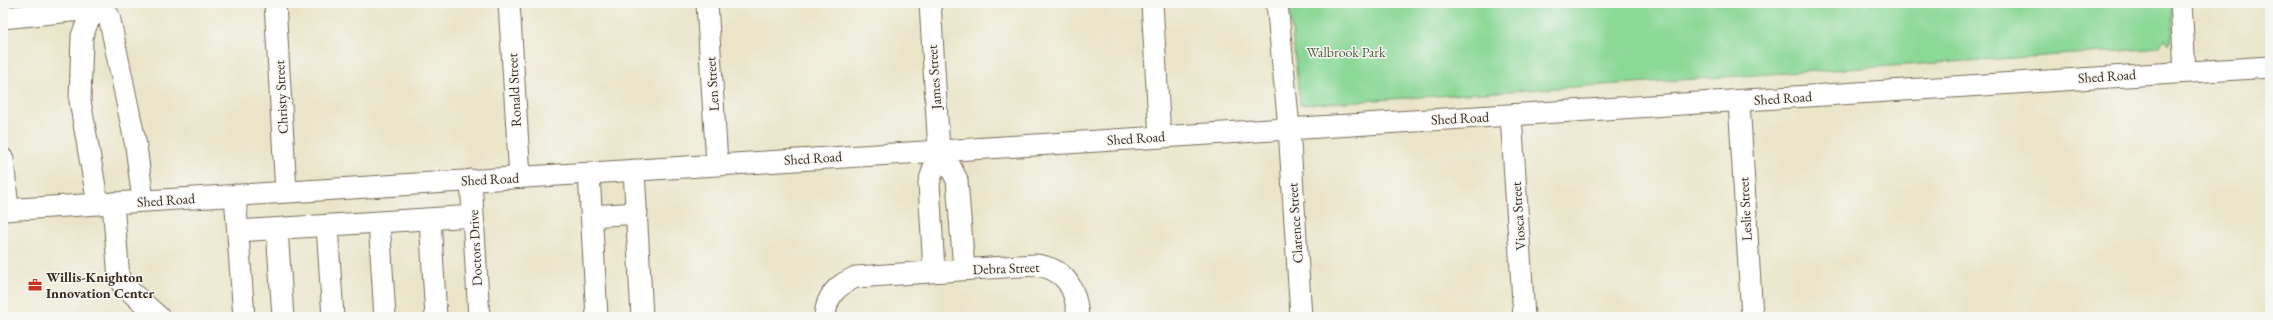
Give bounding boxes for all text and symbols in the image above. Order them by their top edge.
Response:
street label: James Street [923,43,945,111]
park label: Walbrook Park [1306,43,1386,61]
street label: Ronald Street [503,52,525,127]
street label: Len Street [701,56,723,112]
street label: Christy Street [270,59,292,134]
street label: Shed Road [2077,65,2138,87]
street label: Shed Road [1753,87,1814,109]
street label: Shed Road [1430,107,1490,129]
street label: Shed Road [1106,127,1167,149]
street label: Shed Road [783,147,844,169]
street label: Shed Road [460,168,520,190]
street label: Leslie Street [1734,176,1756,241]
street label: Clarence Street [1283,181,1307,264]
street label: Viosca Street [1507,181,1529,251]
street label: Shed Road [136,189,197,211]
street label: Doctors Drive [464,209,486,287]
street label: Debra Street [972,258,1040,278]
place label: Willis-Knighton Innovation Center [46,268,155,302]
office icon: Willis-Knighton Innovation Center [27,277,43,293]

